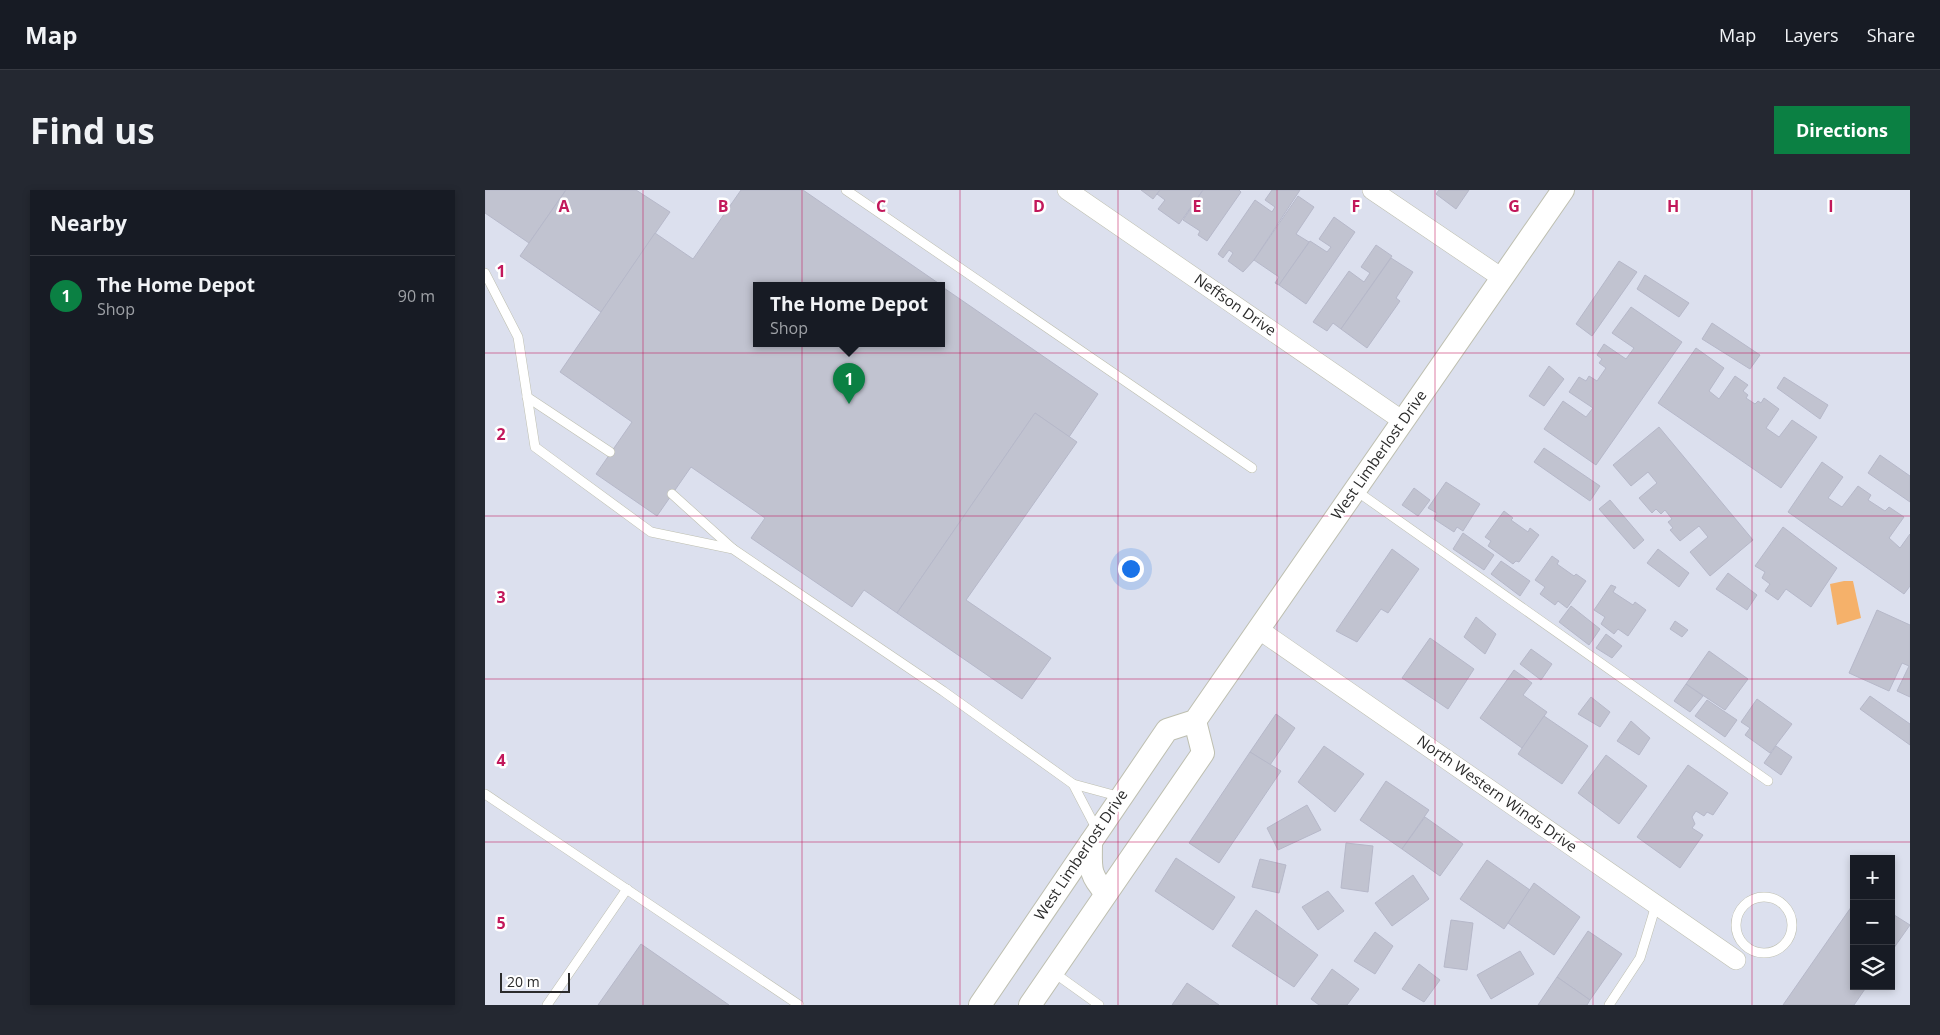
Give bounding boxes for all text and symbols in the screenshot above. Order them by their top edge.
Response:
text: Map [25,18,77,51]
text: Map [1719,23,1756,47]
text: Layers [1784,23,1839,47]
text: Share [1867,23,1915,47]
button: Directions [1774,106,1910,154]
text: Find us [30,107,155,154]
text: A [558,195,570,217]
text: B [718,195,728,217]
text: C [876,195,886,217]
text: D [1033,195,1045,217]
text: E [1193,195,1202,217]
text: F [1352,195,1360,217]
text: G [1508,195,1520,217]
text: H [1667,195,1679,217]
text: I [1828,195,1834,217]
text: Nearby [50,209,127,237]
text: 1 [496,260,506,282]
street label: Neffson Drive [1191,269,1281,340]
text: The Home Depot [97,272,255,298]
popup [753,282,945,347]
text: 1 [61,285,71,307]
text: 90 m [398,285,435,307]
text: The Home Depot [770,291,928,317]
text: Shop [97,298,135,320]
text: Shop [770,317,808,339]
pin: 1 [833,363,865,404]
street label: West Limberlost Drive [1326,386,1430,523]
text: 2 [496,423,506,445]
your location [1118,556,1144,582]
text: 3 [496,586,506,608]
street label: North Western Winds Drive [1414,730,1582,856]
text: 4 [496,749,506,771]
street label: West Limberlost Drive [1029,785,1131,924]
map controls [1850,855,1895,990]
button: + [1850,855,1895,900]
button: − [1850,900,1895,945]
text: 5 [496,912,506,934]
button: layers [1850,945,1895,990]
scale bar [500,970,570,993]
text: 20 m [507,972,540,991]

